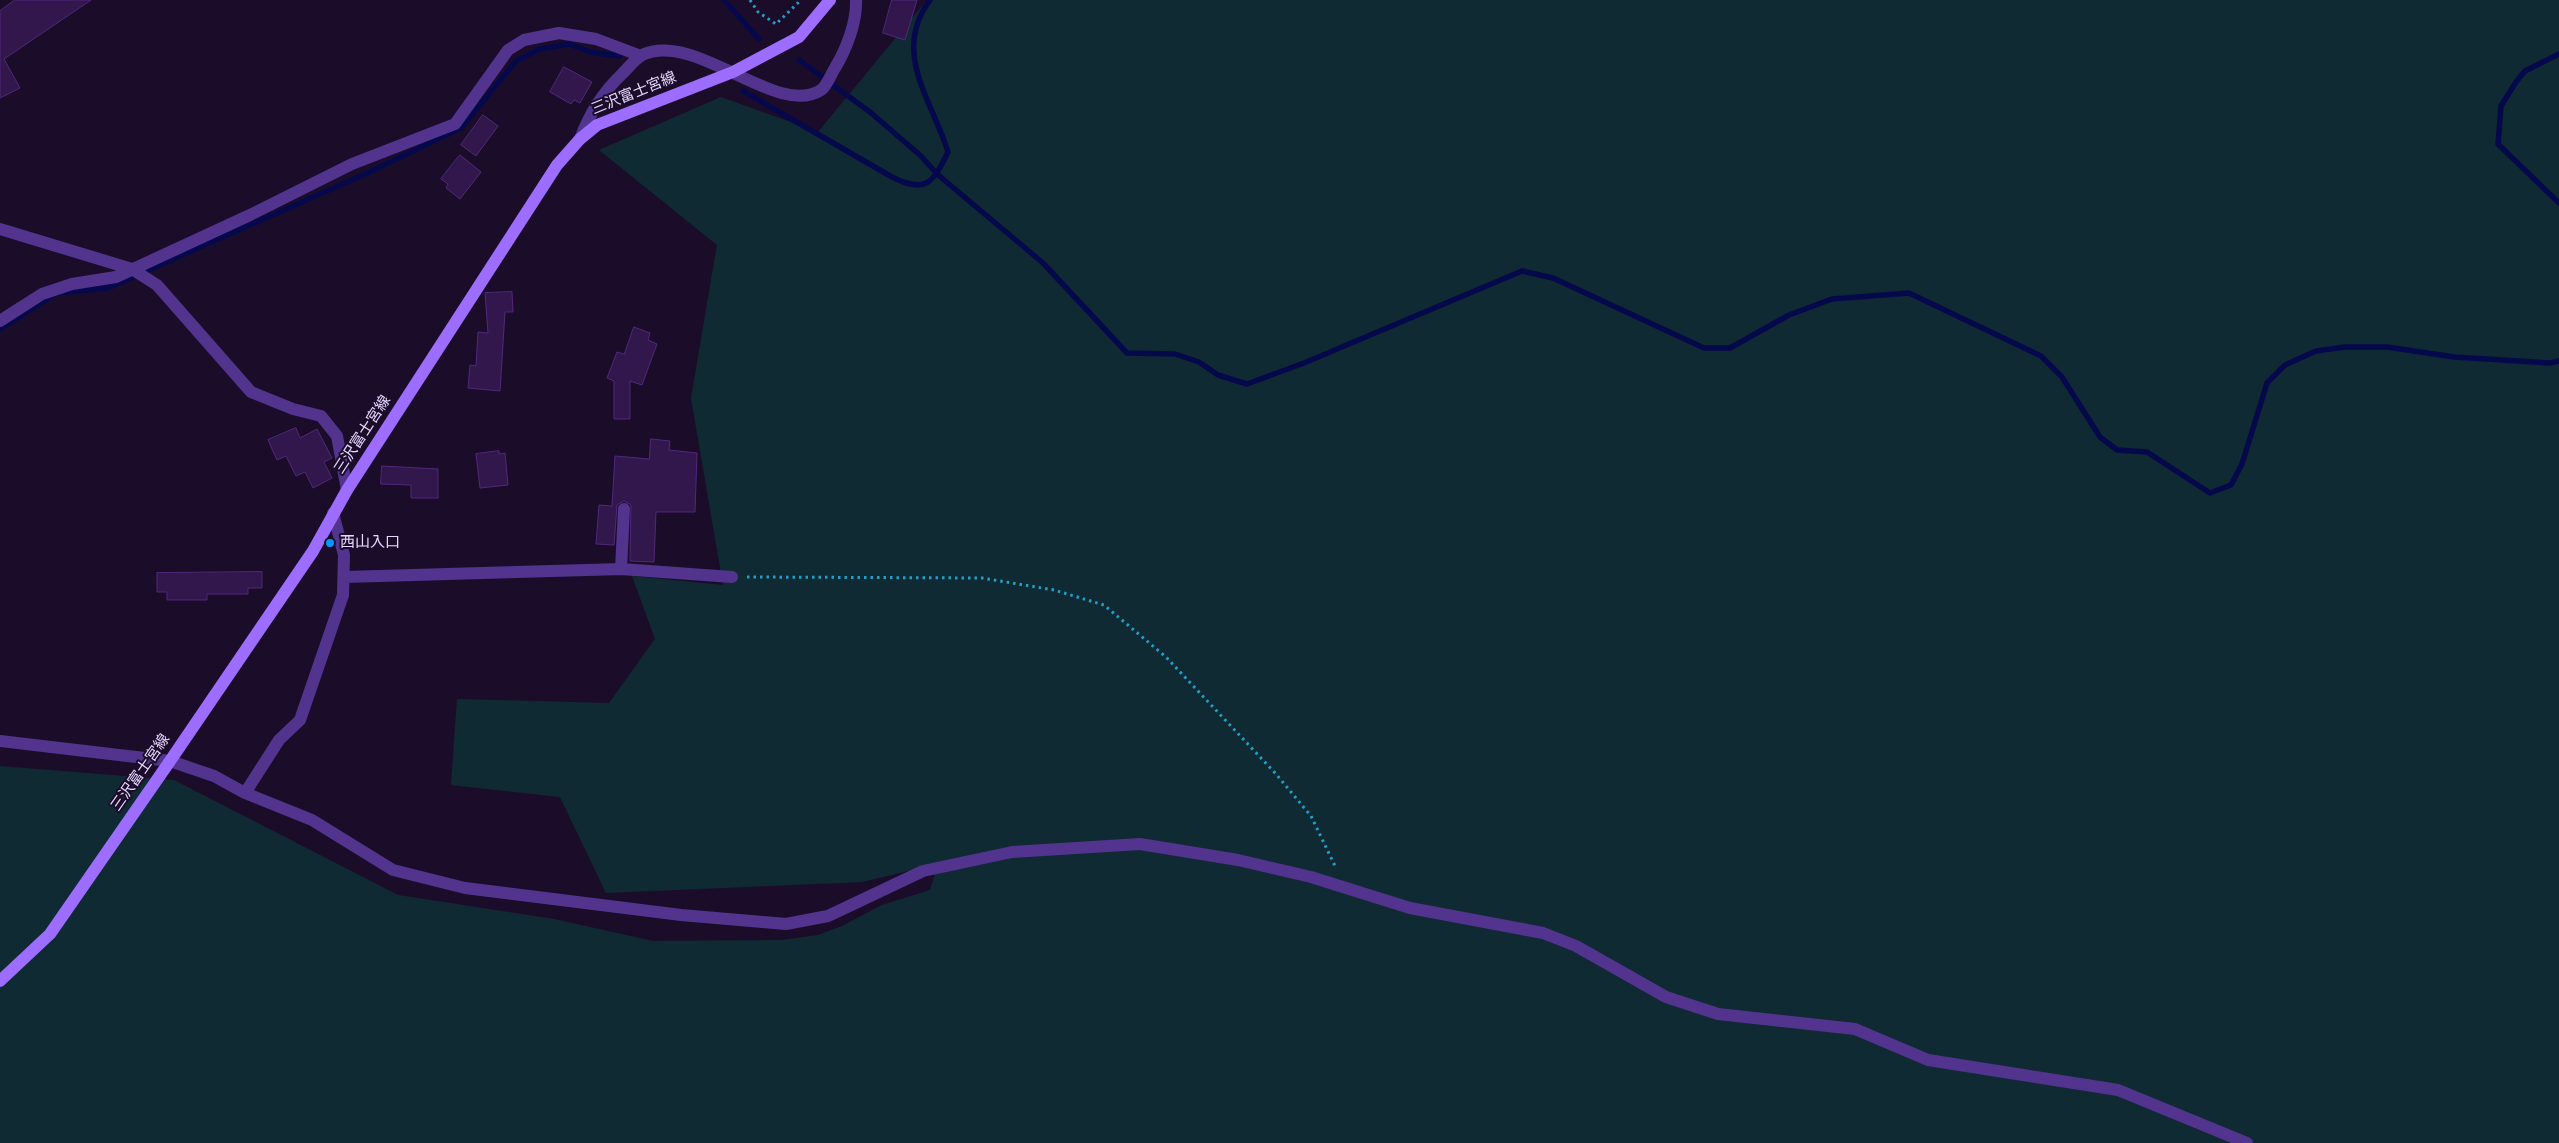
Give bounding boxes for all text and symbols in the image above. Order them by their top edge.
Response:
street label: 三沢富士宮線 [589,69,679,119]
street label: 三沢富士宮線 [331,392,395,478]
place label: 西山入口 [340,534,400,552]
marker: 西山入口 [324,537,336,549]
street label: 三沢富士宮線 [108,731,174,815]

